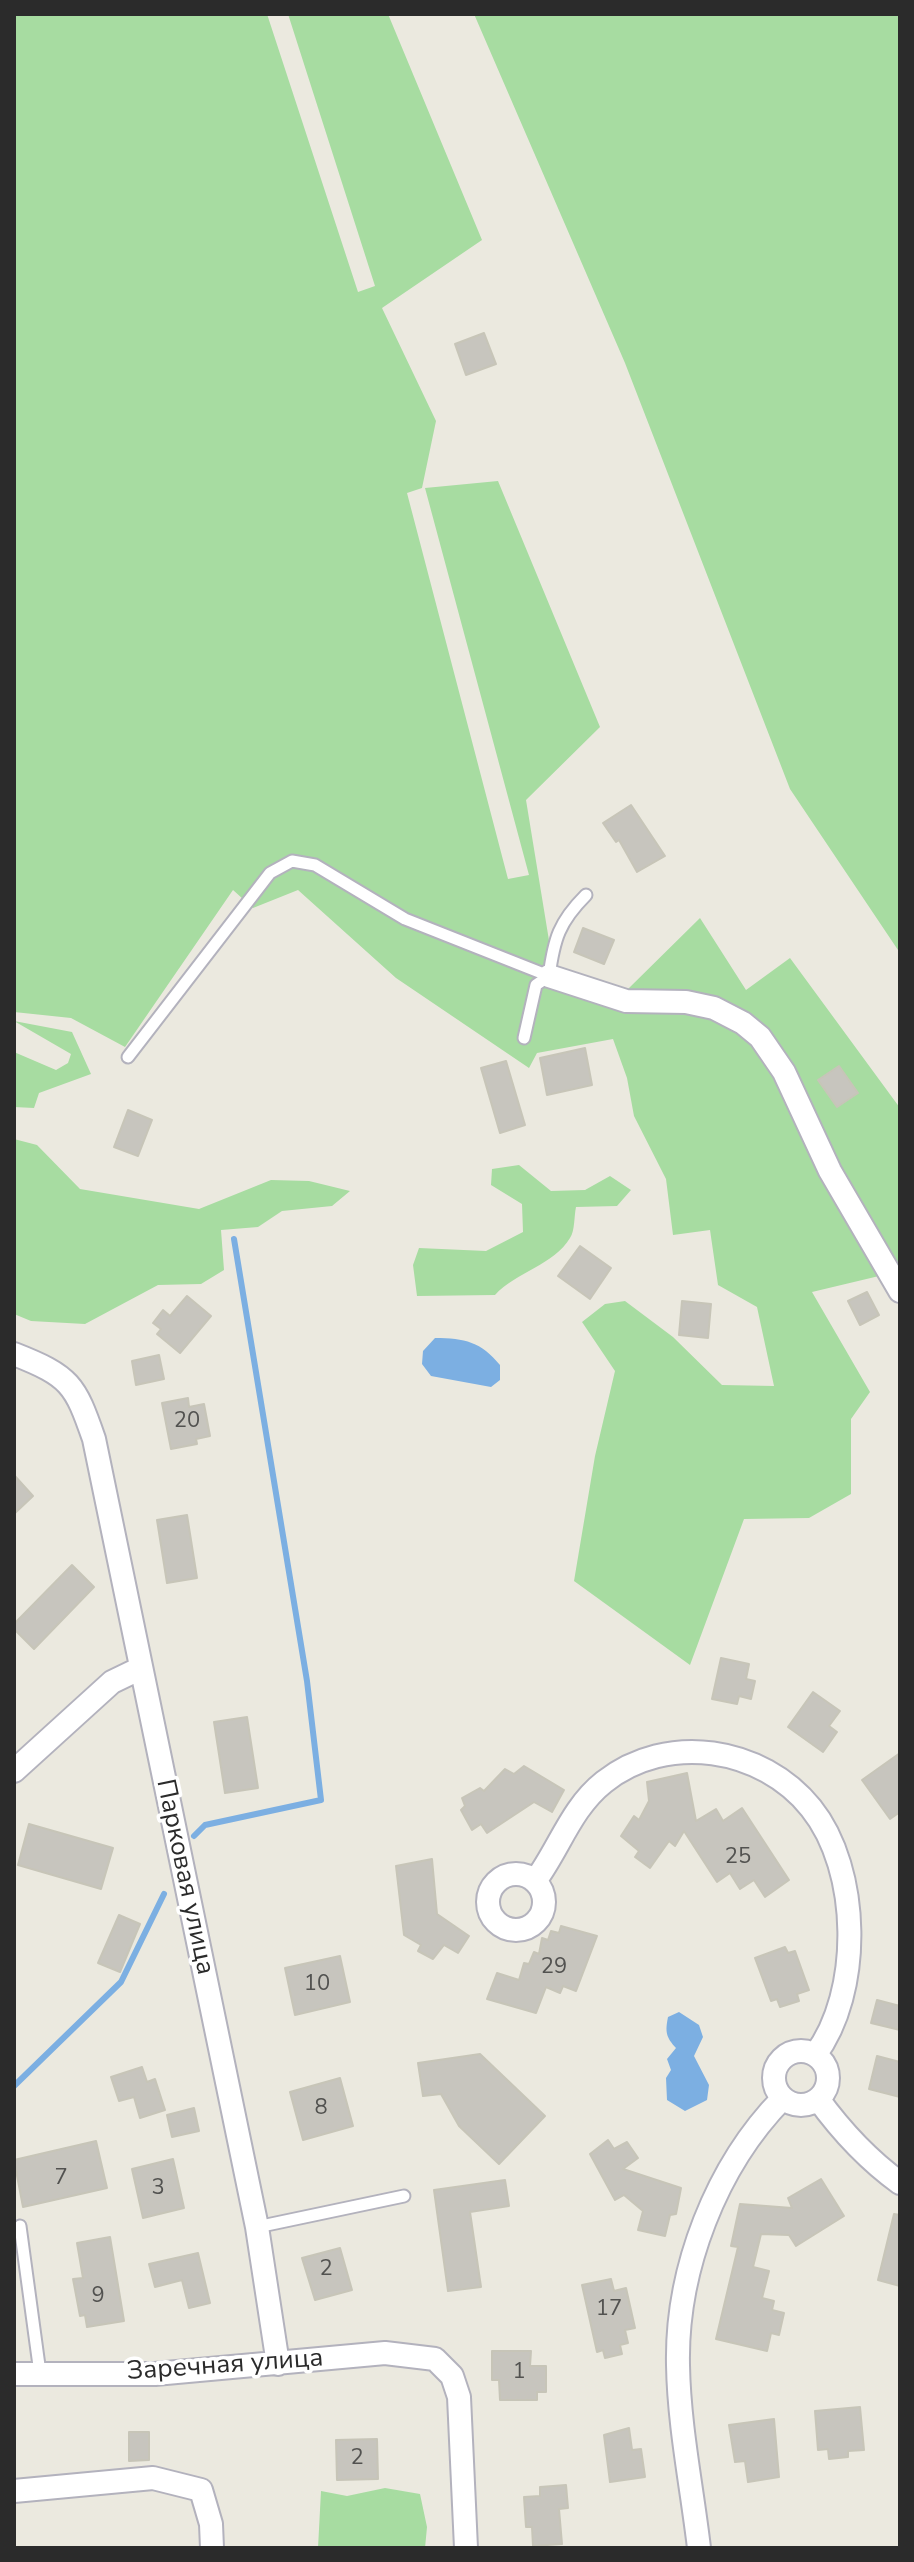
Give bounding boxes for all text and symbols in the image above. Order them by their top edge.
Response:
house number: 20 [174,1409,200,1435]
street label: Парковая улица [148,1776,220,1978]
house number: 25 [725,1845,751,1871]
house number: 29 [541,1955,567,1981]
house number: 10 [304,1972,330,1998]
house number: 8 [314,2096,328,2122]
house number: 7 [54,2166,68,2192]
house number: 3 [151,2176,165,2202]
house number: 2 [319,2257,333,2283]
house number: 9 [91,2284,105,2310]
house number: 17 [596,2297,622,2323]
street label: Заречная улица [126,2344,324,2388]
house number: 1 [512,2360,526,2386]
house number: 2 [350,2446,364,2472]

